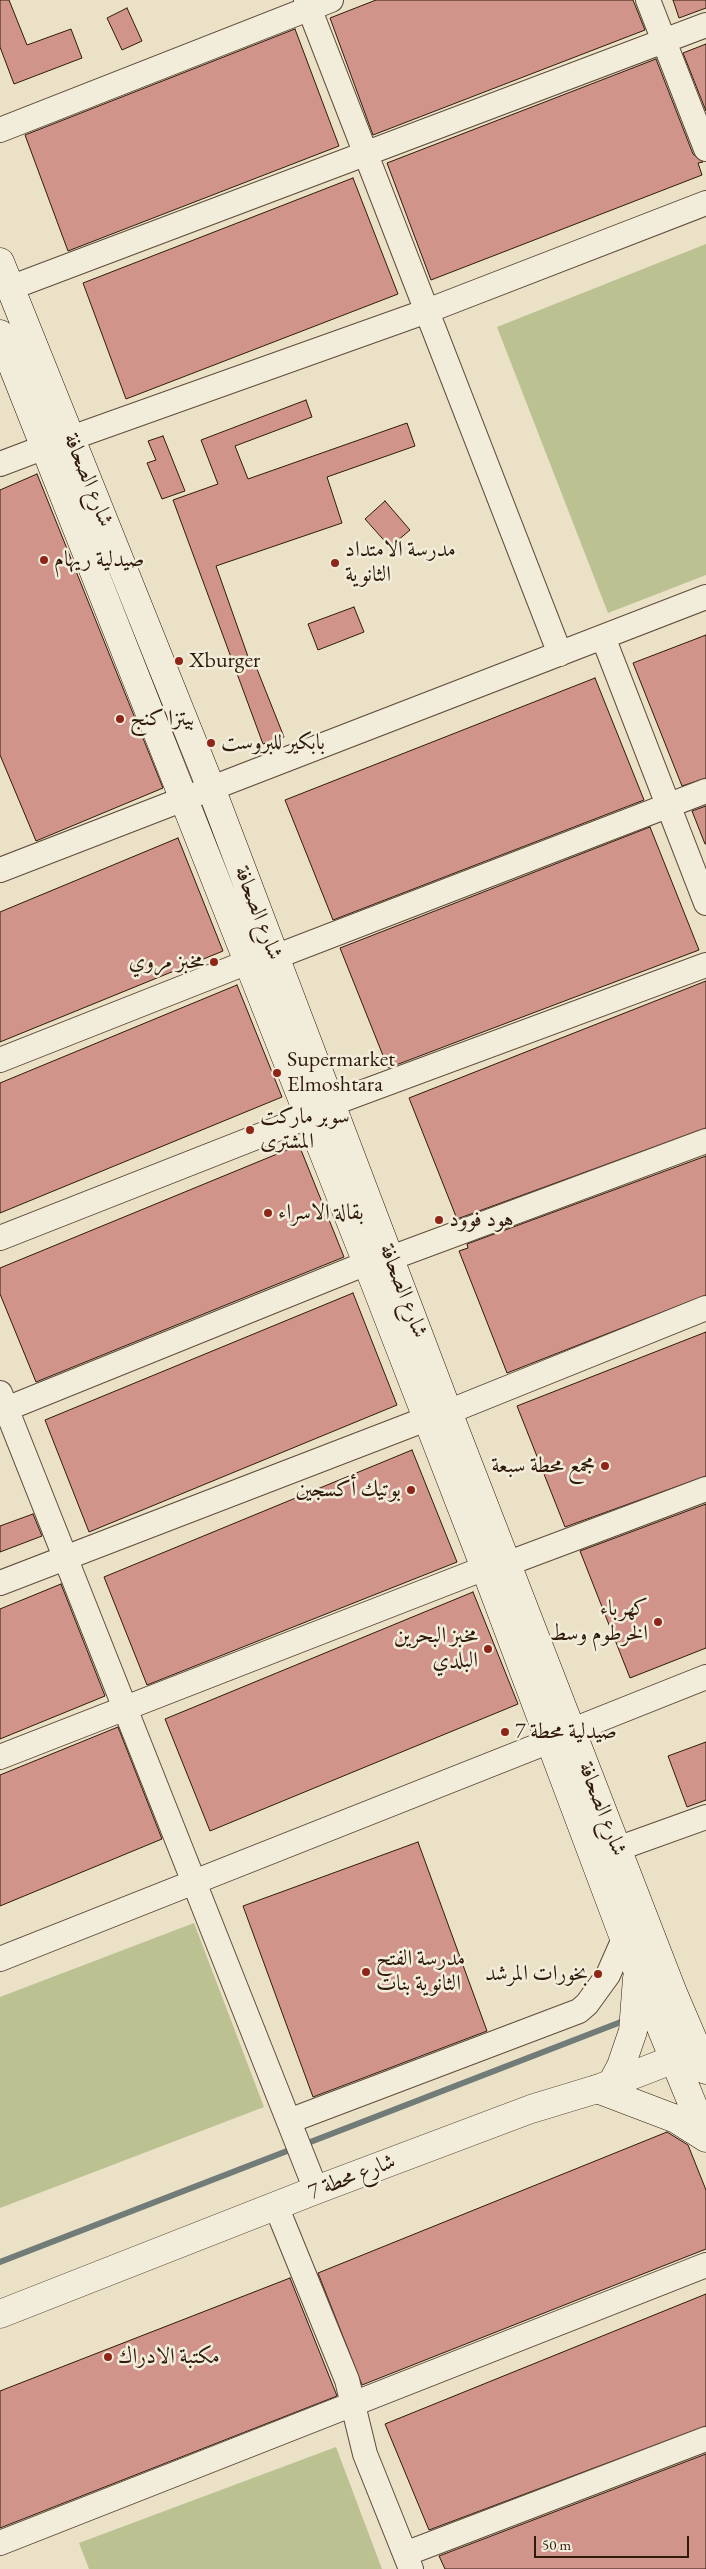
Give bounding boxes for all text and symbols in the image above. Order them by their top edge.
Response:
street label: شارع الصحافة [57,429,119,531]
place label: مدرسة الامتداد الثانوية [345,537,456,588]
place label: صيدلية ريهام [54,547,144,573]
marker: صيدلية ريهام [38,554,50,566]
marker: مدرسة الامتداد الثانوية [329,557,341,569]
place label: Xburger [189,648,260,674]
marker: Xburger [173,655,185,667]
place label: بيتزا كنج [130,706,194,732]
marker: بيتزا كنج [114,713,126,725]
place label: بابكير للبروست [221,730,325,756]
marker: بابكير للبروست [205,737,217,749]
street label: شارع الصحافة [228,862,288,964]
place label: مخبز مروي [129,949,204,975]
marker: مخبز مروي [208,956,220,968]
place label: Supermarket Elmoshtara [287,1047,395,1098]
marker: Supermarket Elmoshtara [271,1067,283,1079]
place label: سوبر ماركت المشترى [260,1104,350,1156]
marker: سوبر ماركت المشترى [244,1124,256,1136]
place label: بقالة الاسراء [278,1200,364,1226]
marker: بقالة الاسراء [262,1207,274,1219]
place label: هود فوود [449,1207,514,1233]
marker: هود فوود [433,1214,445,1226]
street label: شارع الصحافة [373,1240,433,1342]
place label: مجمع محطة سبعة [491,1453,595,1479]
marker: مجمع محطة سبعة [599,1460,611,1472]
place label: بوتيك أكسجين [295,1477,401,1503]
marker: بوتيك أكسجين [405,1484,417,1496]
place label: كهرباء الخرطوم وسط [550,1596,648,1648]
marker: كهرباء الخرطوم وسط [652,1616,664,1628]
place label: مخبز البحرين البلدي [394,1623,478,1674]
marker: مخبز البحرين البلدي [482,1643,494,1655]
place label: صيدلية محطة 7 [515,1719,617,1745]
marker: صيدلية محطة 7 [499,1726,511,1738]
street label: شارع الصحافة [572,1758,632,1860]
place label: مدرسة الفتح الثانوية بنات [376,1946,465,1998]
place label: بخورات المرشد [485,1961,588,1987]
marker: مدرسة الفتح الثانوية بنات [360,1966,372,1978]
marker: بخورات المرشد [592,1968,604,1980]
street label: شارع محطة 7 [305,2148,399,2206]
place label: مكتبة الادراك [118,2344,220,2370]
marker: مكتبة الادراك [102,2351,114,2363]
scale bar [536,2526,691,2558]
text: 50 m [542,2535,571,2554]

